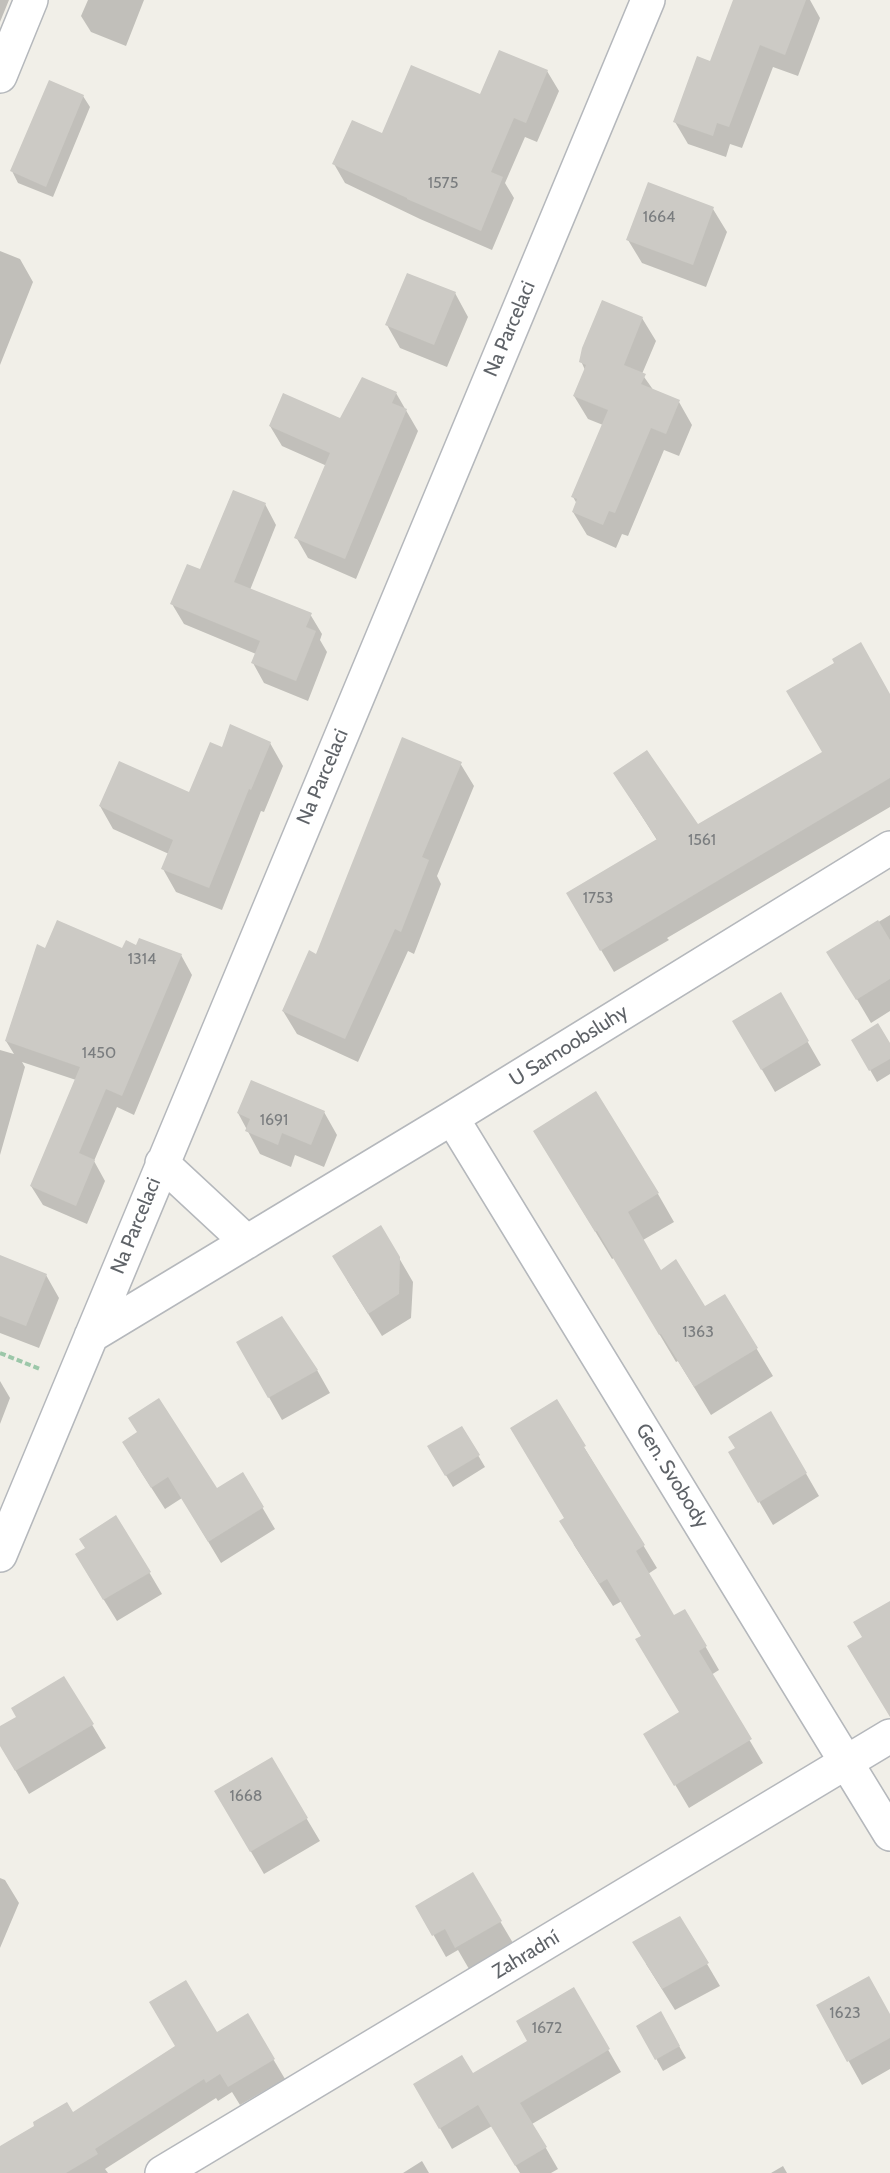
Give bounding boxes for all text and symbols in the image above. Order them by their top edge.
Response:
house number: 1575 [428,173,458,193]
house number: 1664 [643,207,675,227]
street label: Na Parcelaci [479,278,541,380]
street label: Na Parcelaci [292,726,354,828]
house number: 1561 [688,830,716,850]
house number: 1753 [583,888,613,908]
house number: 1314 [128,949,156,969]
street label: U Samoobsluhy [505,1000,633,1092]
house number: 1450 [82,1043,116,1063]
house number: 1691 [260,1110,288,1130]
street label: Na Parcelaci [106,1174,166,1278]
house number: 1363 [682,1322,714,1342]
street label: Gen. Svobody [630,1419,714,1533]
house number: 1668 [229,1786,263,1806]
street label: Zahradní [488,1926,564,1984]
house number: 1623 [829,2003,861,2023]
house number: 1672 [532,2018,562,2038]

